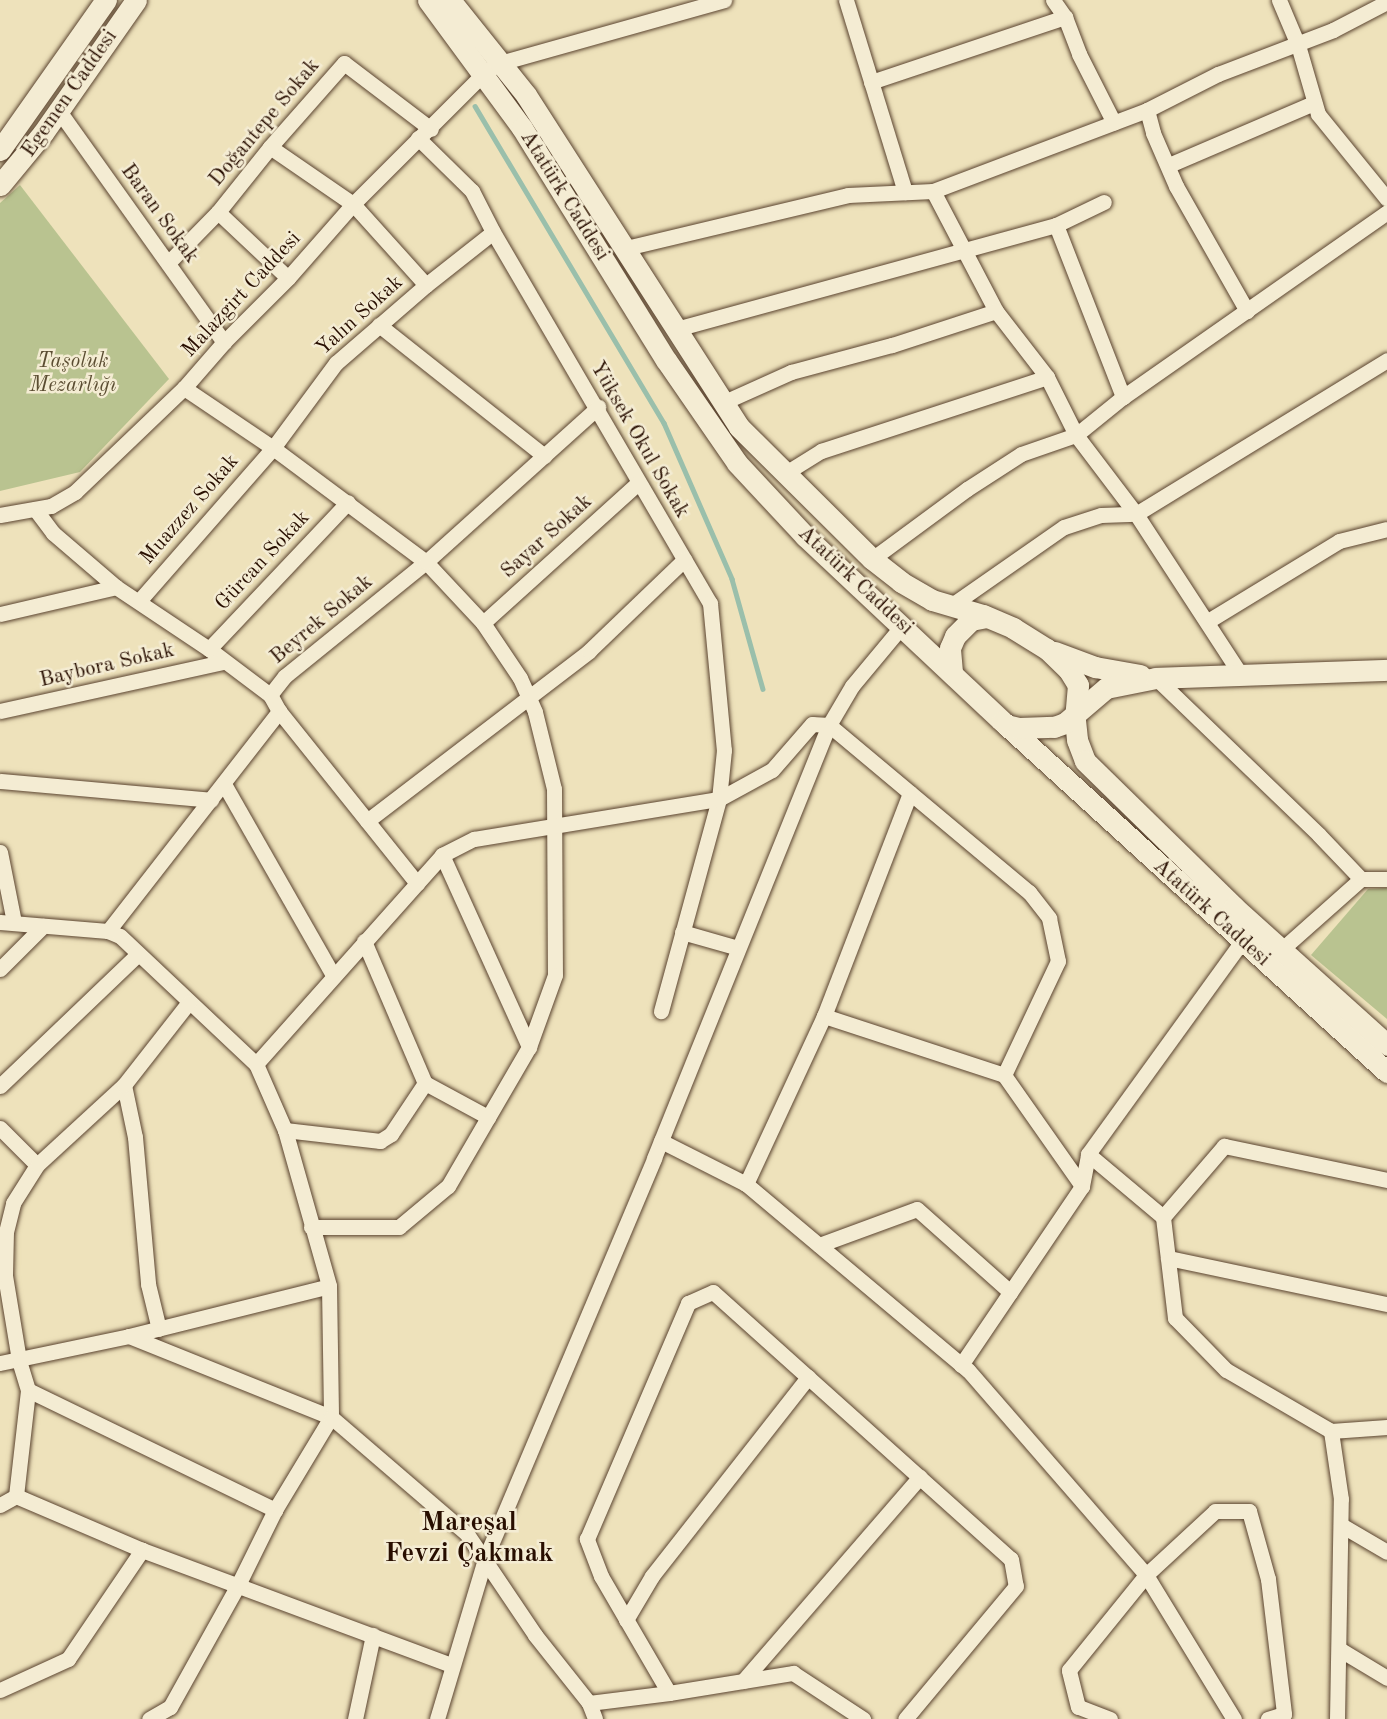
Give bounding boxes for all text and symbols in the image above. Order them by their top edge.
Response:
street label: Egemen Caddesi [17,25,123,163]
street label: Doğantepe Sokak [204,54,326,192]
street label: Atatürk Caddesi [514,126,614,266]
street label: Baran Sokak [115,159,203,269]
street label: Malazgirt Caddesi [177,227,307,363]
street label: Yalın Sokak [311,270,409,362]
park label: Taşoluk Mezarlığı [29,349,117,399]
street label: Yüksek Okul Sokak [584,357,694,523]
street label: Muazzez Sokak [135,450,245,570]
street label: Sayar Sokak [496,489,598,585]
street label: Gürcan Sokak [210,506,316,616]
street label: Atatürk Caddesi [792,521,918,641]
street label: Beyrek Sokak [266,570,378,670]
street label: Baybora Sokak [37,638,177,694]
street label: Atatürk Caddesi [1147,854,1275,972]
district label: Mareşal Fevzi Çakmak [384,1506,554,1569]

